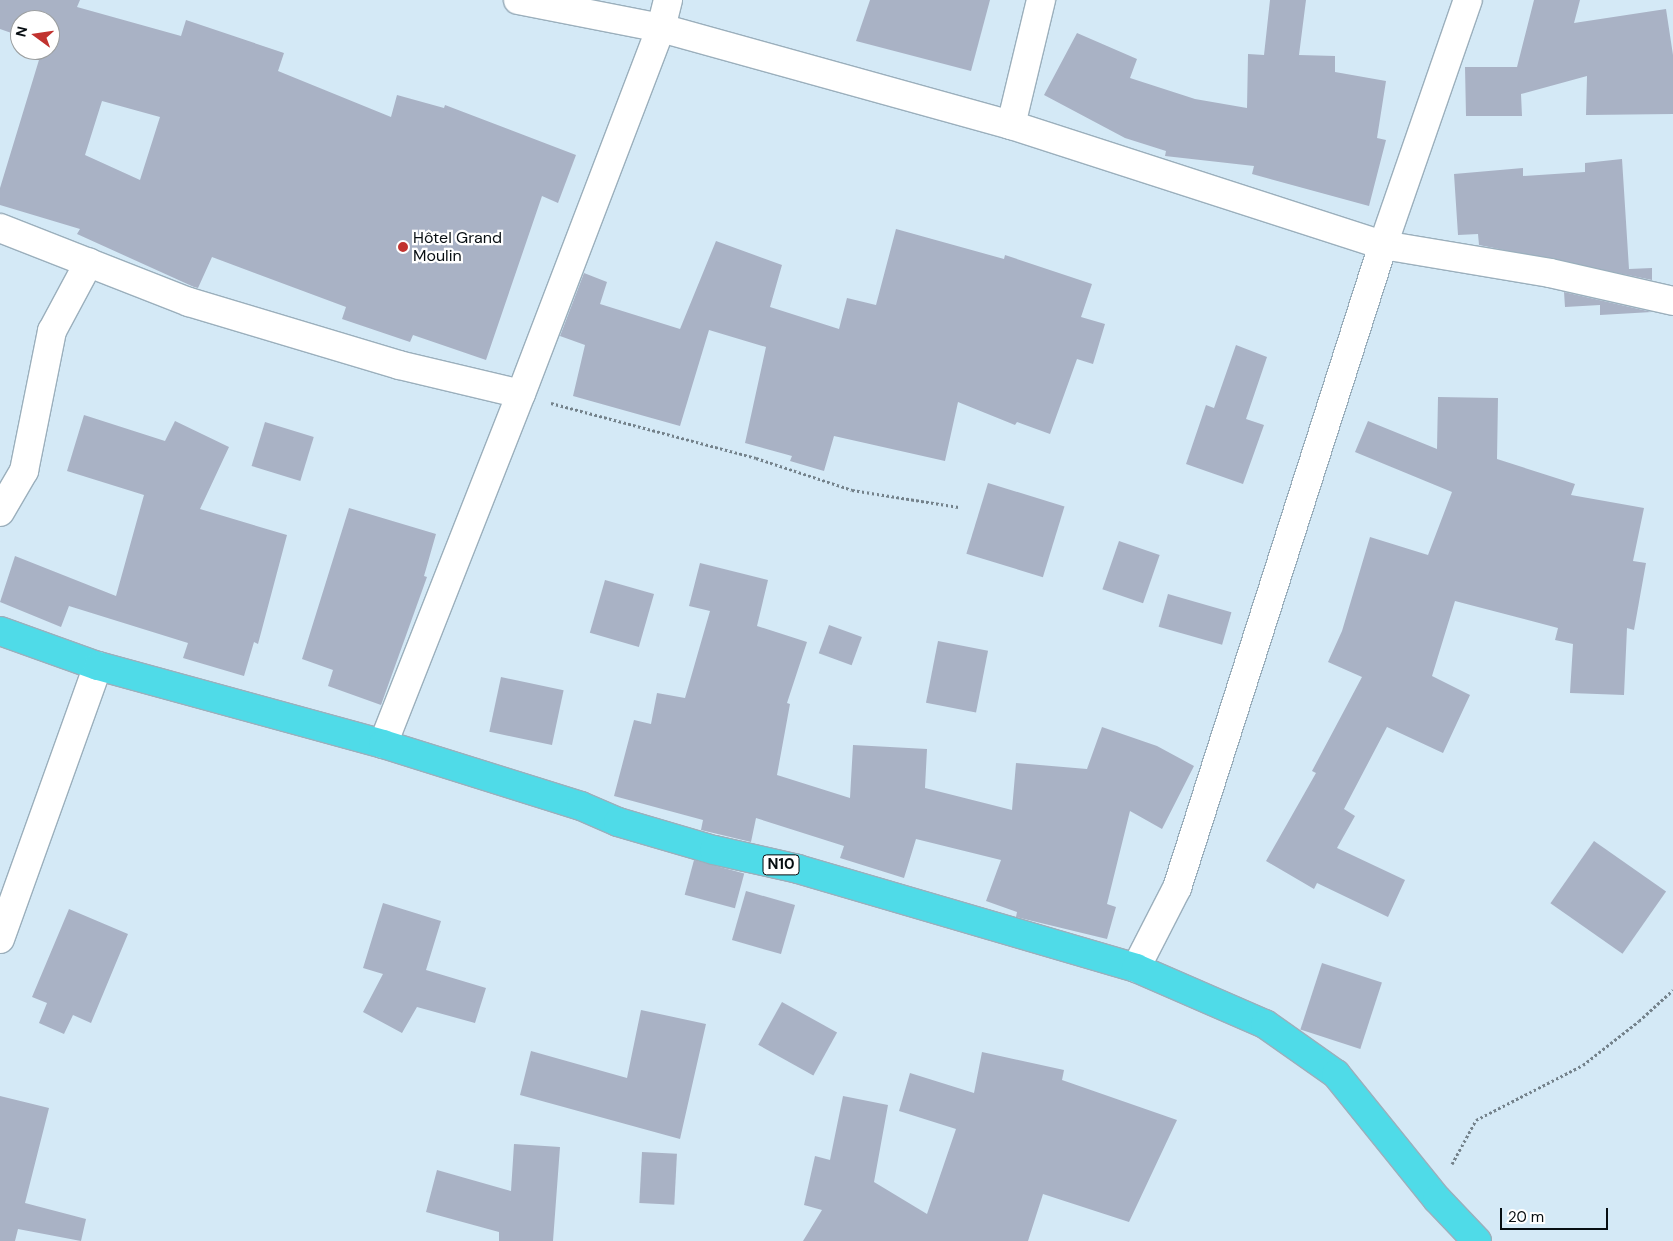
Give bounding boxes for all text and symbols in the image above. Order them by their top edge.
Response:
north arrow [10,10,60,60]
text: N [11,24,31,39]
place label: Hôtel Grand Moulin [413,228,502,266]
marker: Hôtel Grand Moulin [397,241,409,253]
road number: N10 [762,852,800,878]
scale bar [1503,1198,1610,1230]
text: 20 m [1508,1207,1544,1227]

